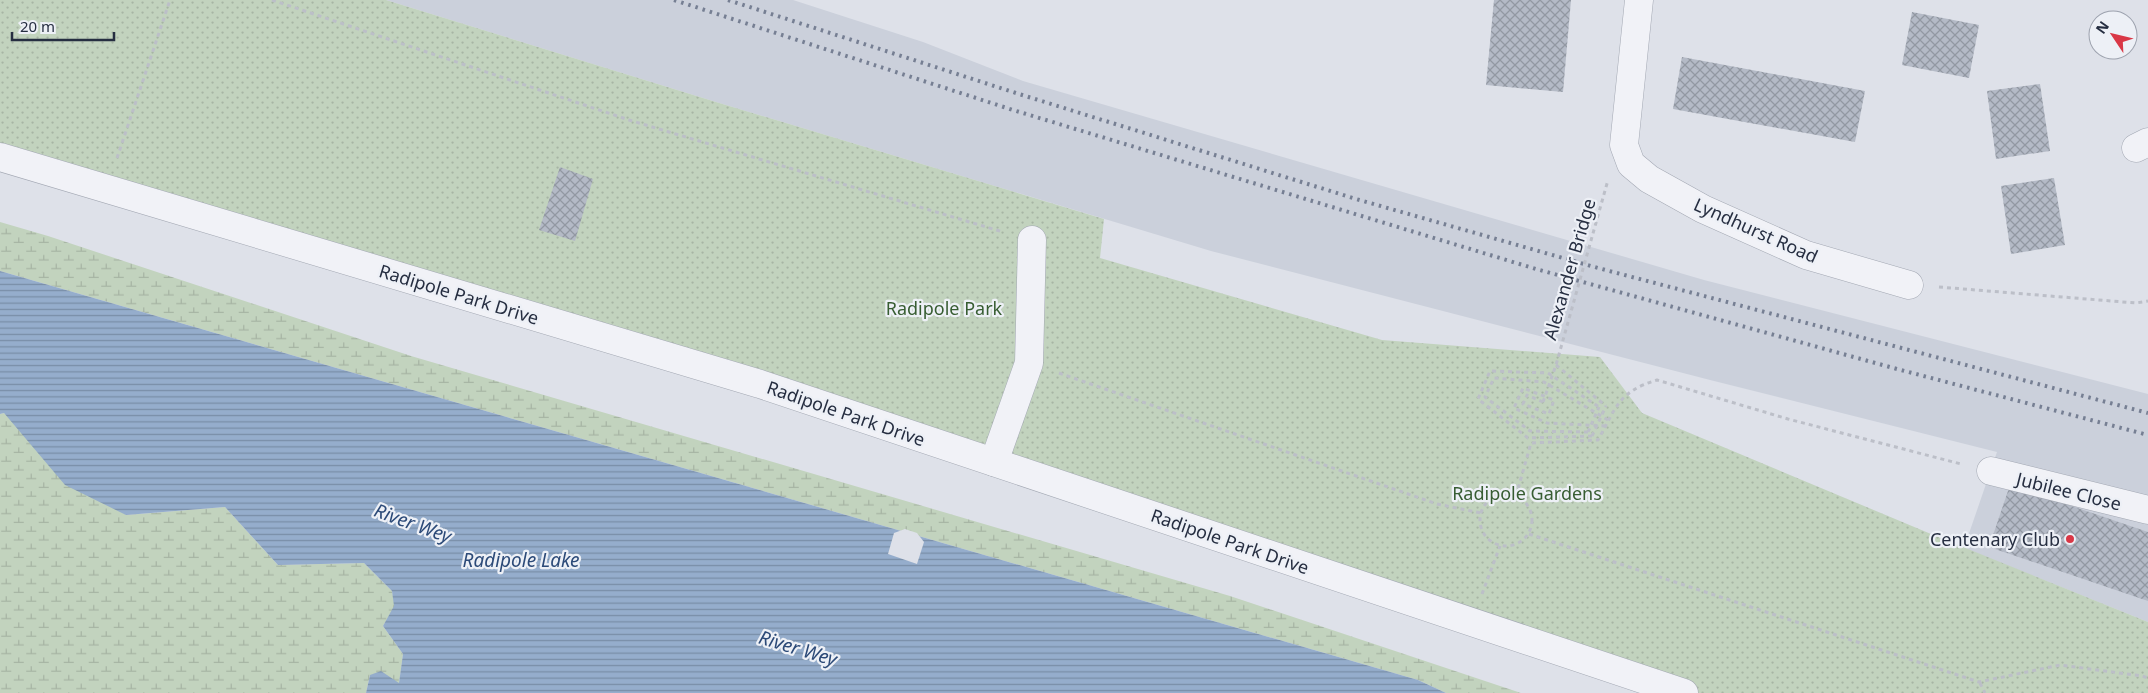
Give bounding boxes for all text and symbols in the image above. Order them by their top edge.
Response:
scale bar [12,10,115,42]
north arrow [2088,10,2138,60]
text: 20 m [20,16,55,36]
text: N [2091,17,2113,37]
street label: Lyndhurst Road [1690,192,1822,268]
street label: Alexander Bridge [1537,195,1601,343]
street label: Radipole Park Drive [376,258,542,330]
park label: Radipole Park [886,296,1003,320]
street label: Radipole Park Drive [764,375,928,451]
street label: Jubilee Close [2012,466,2124,516]
park label: Radipole Gardens [1452,481,1602,505]
water label: River Wey [371,497,456,549]
street label: Radipole Park Drive [1148,503,1312,579]
place label: Centenary Club [1930,527,2060,551]
marker: Centenary Club [2064,533,2076,545]
water label: Radipole Lake [463,547,579,573]
water label: River Wey [756,624,841,673]

